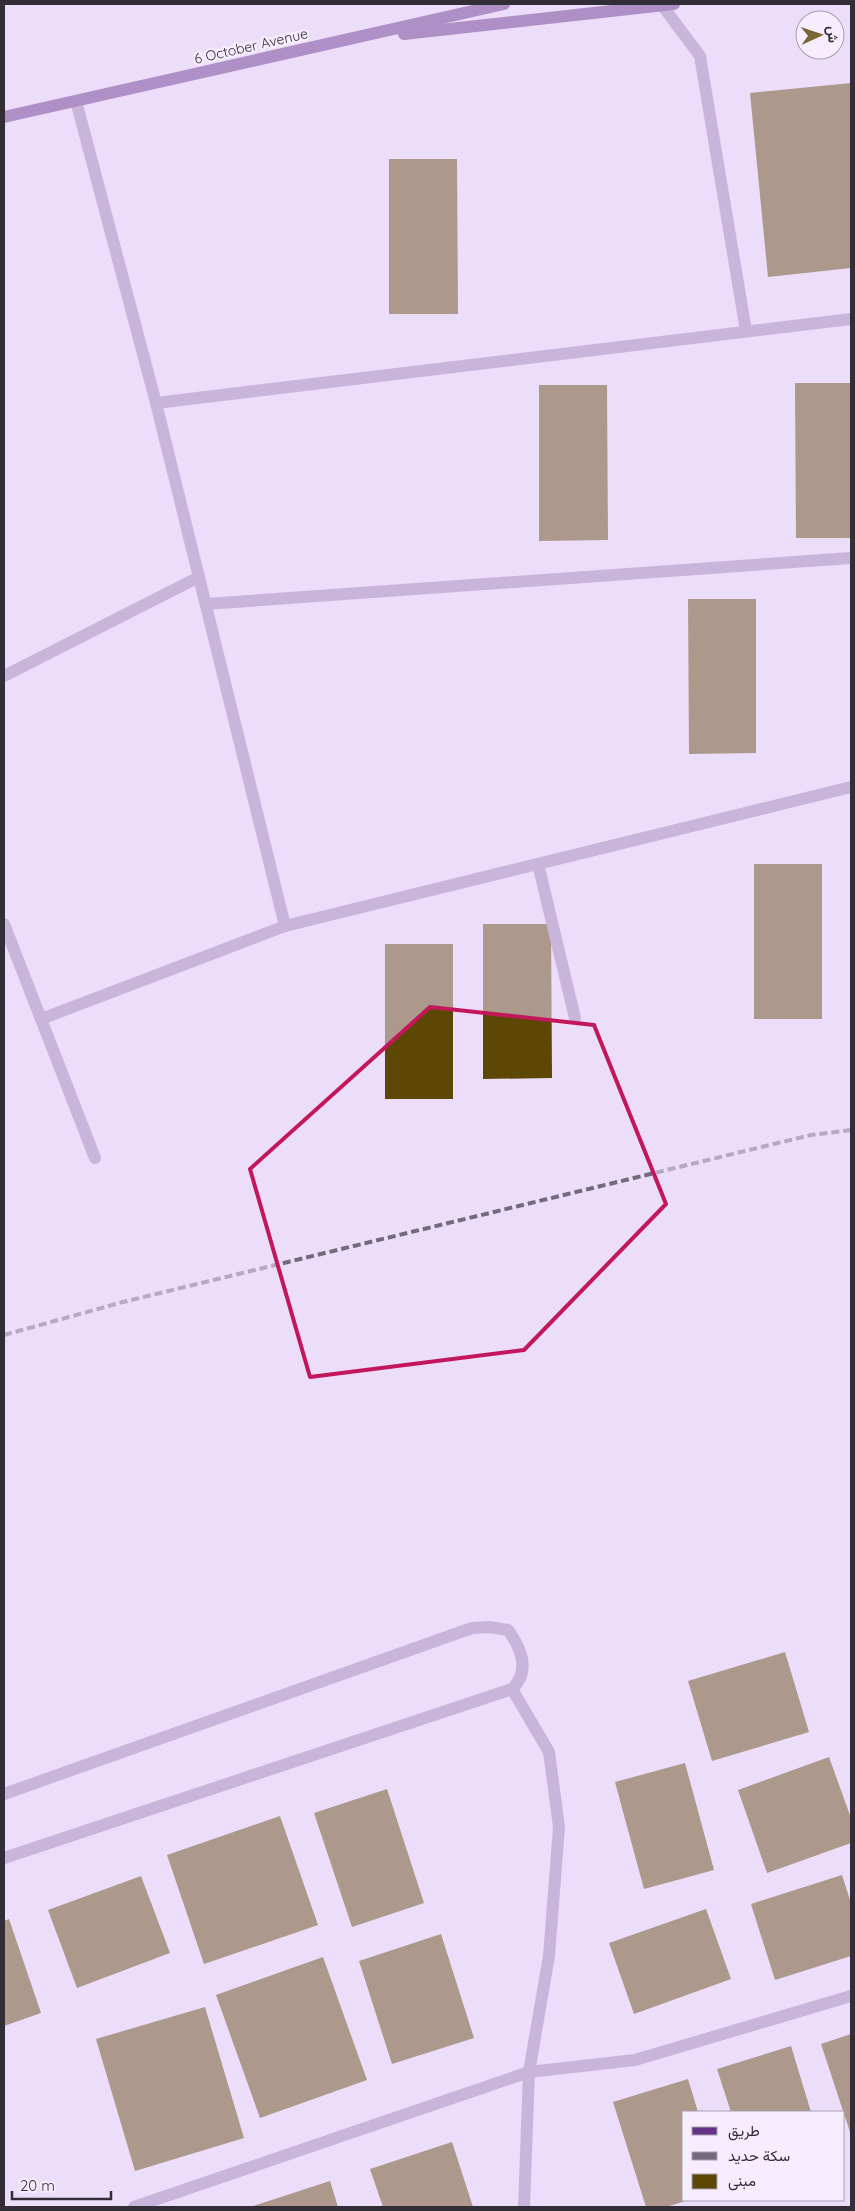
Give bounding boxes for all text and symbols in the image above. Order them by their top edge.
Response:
north arrow [795,10,845,60]
street label: 6 October Avenue [192,24,310,68]
text: ش [824,25,842,43]
legend [682,2111,845,2201]
text: طريق [728,2121,760,2141]
text: سكة حديد [728,2146,790,2165]
scale bar [12,2168,111,2200]
text: مبنى [728,2171,756,2191]
text: 20 m [20,2176,55,2195]

